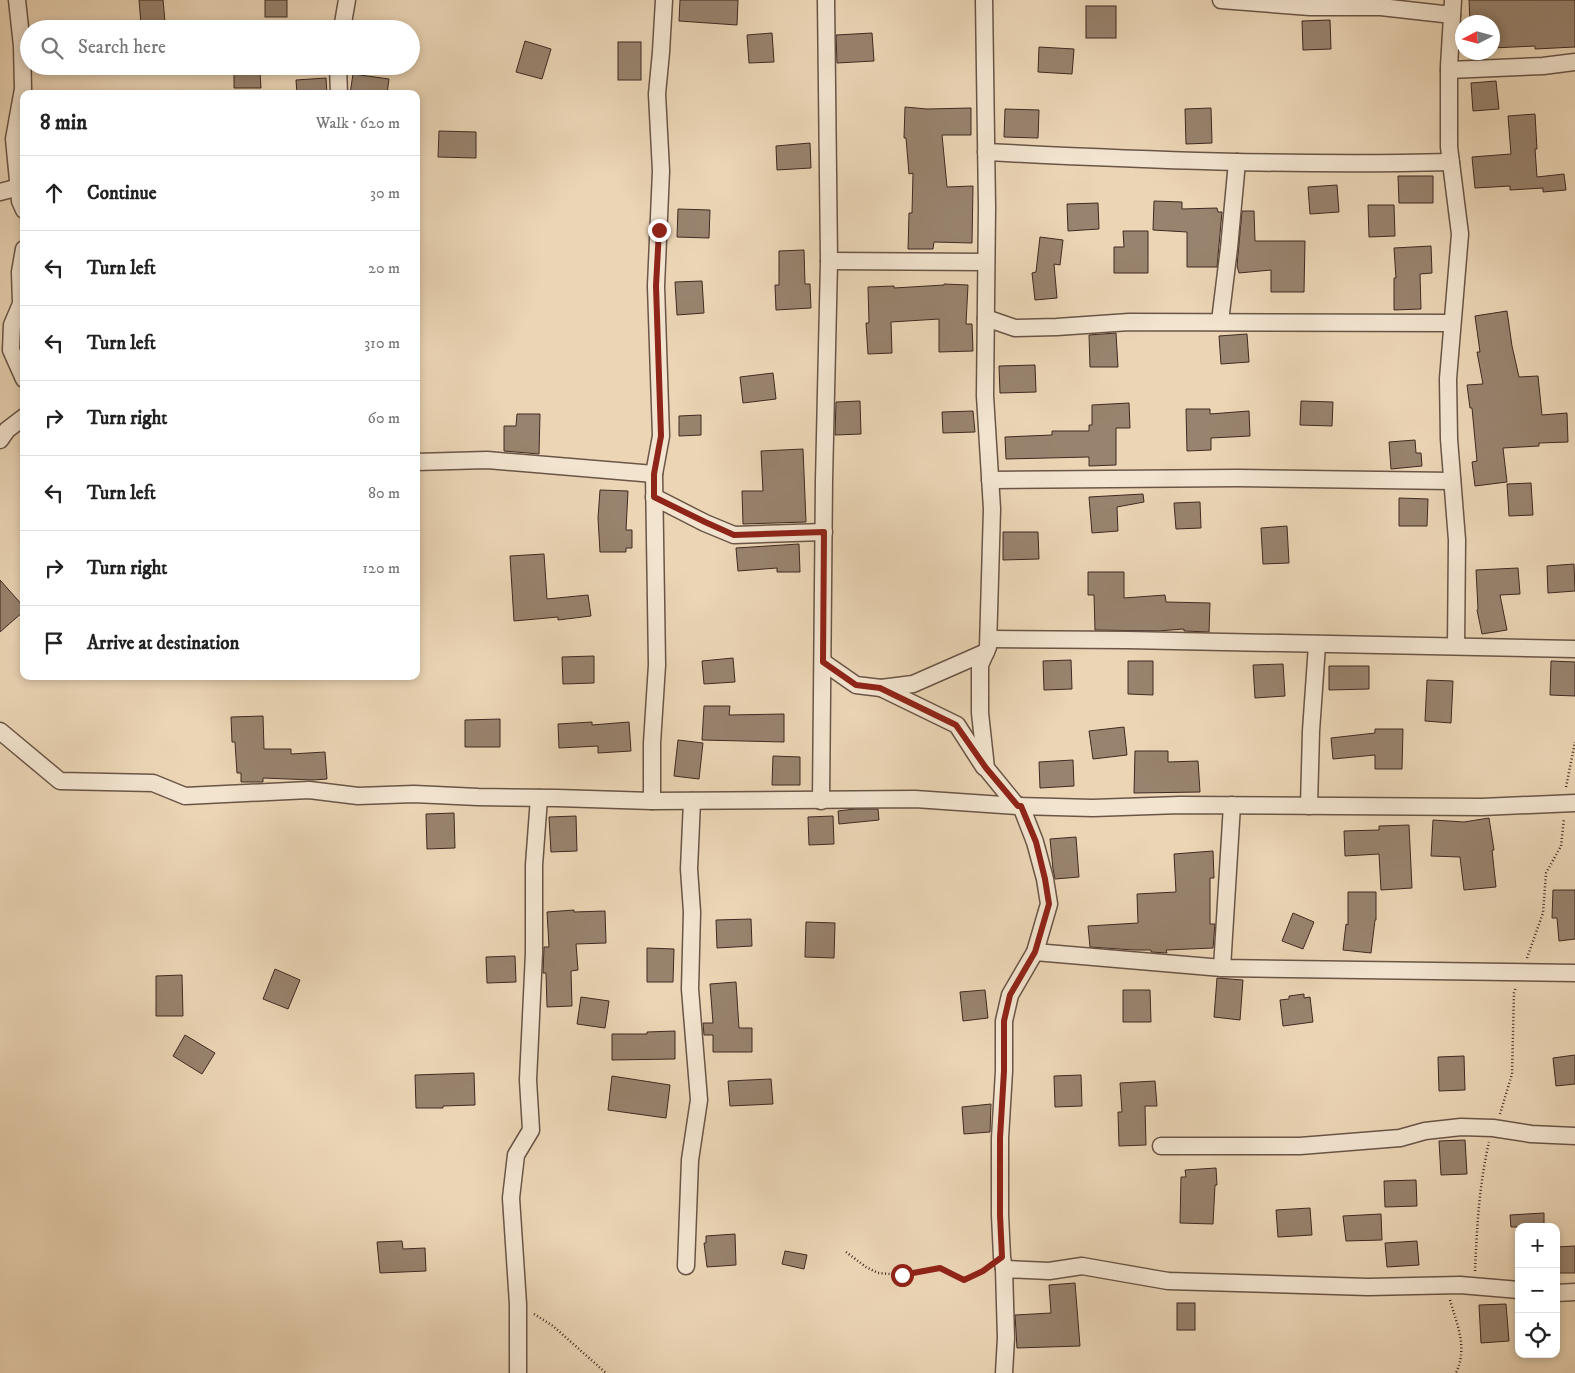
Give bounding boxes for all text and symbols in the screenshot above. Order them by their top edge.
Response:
north arrow [1455,15,1500,60]
search box [20,20,420,75]
icon: search [38,34,66,62]
text: Search here [78,36,166,59]
text: 8 min [40,110,87,136]
text: Walk · 620 m [316,113,400,133]
icon: ahead [40,179,68,207]
text: Continue [87,182,157,205]
text: 30 m [370,183,400,203]
route end [648,219,671,242]
icon: left [40,254,68,282]
text: Turn left [87,257,156,280]
text: 20 m [368,258,400,278]
icon: left [40,329,68,357]
text: Turn left [87,332,156,355]
text: 310 m [364,333,400,353]
icon: right [40,404,68,432]
text: Turn right [87,407,167,430]
text: 60 m [368,408,400,428]
icon: left [40,479,68,507]
text: Turn left [87,482,156,505]
text: 80 m [368,483,400,503]
icon: right [40,554,68,582]
text: Turn right [87,557,167,580]
text: 120 m [362,558,400,578]
icon: arrive [40,629,68,657]
text: Arrive at destination [87,632,239,655]
map controls [1515,1223,1560,1358]
button: + [1515,1223,1560,1268]
route start [891,1264,914,1287]
button: − [1515,1268,1560,1313]
button: locate [1515,1313,1560,1358]

